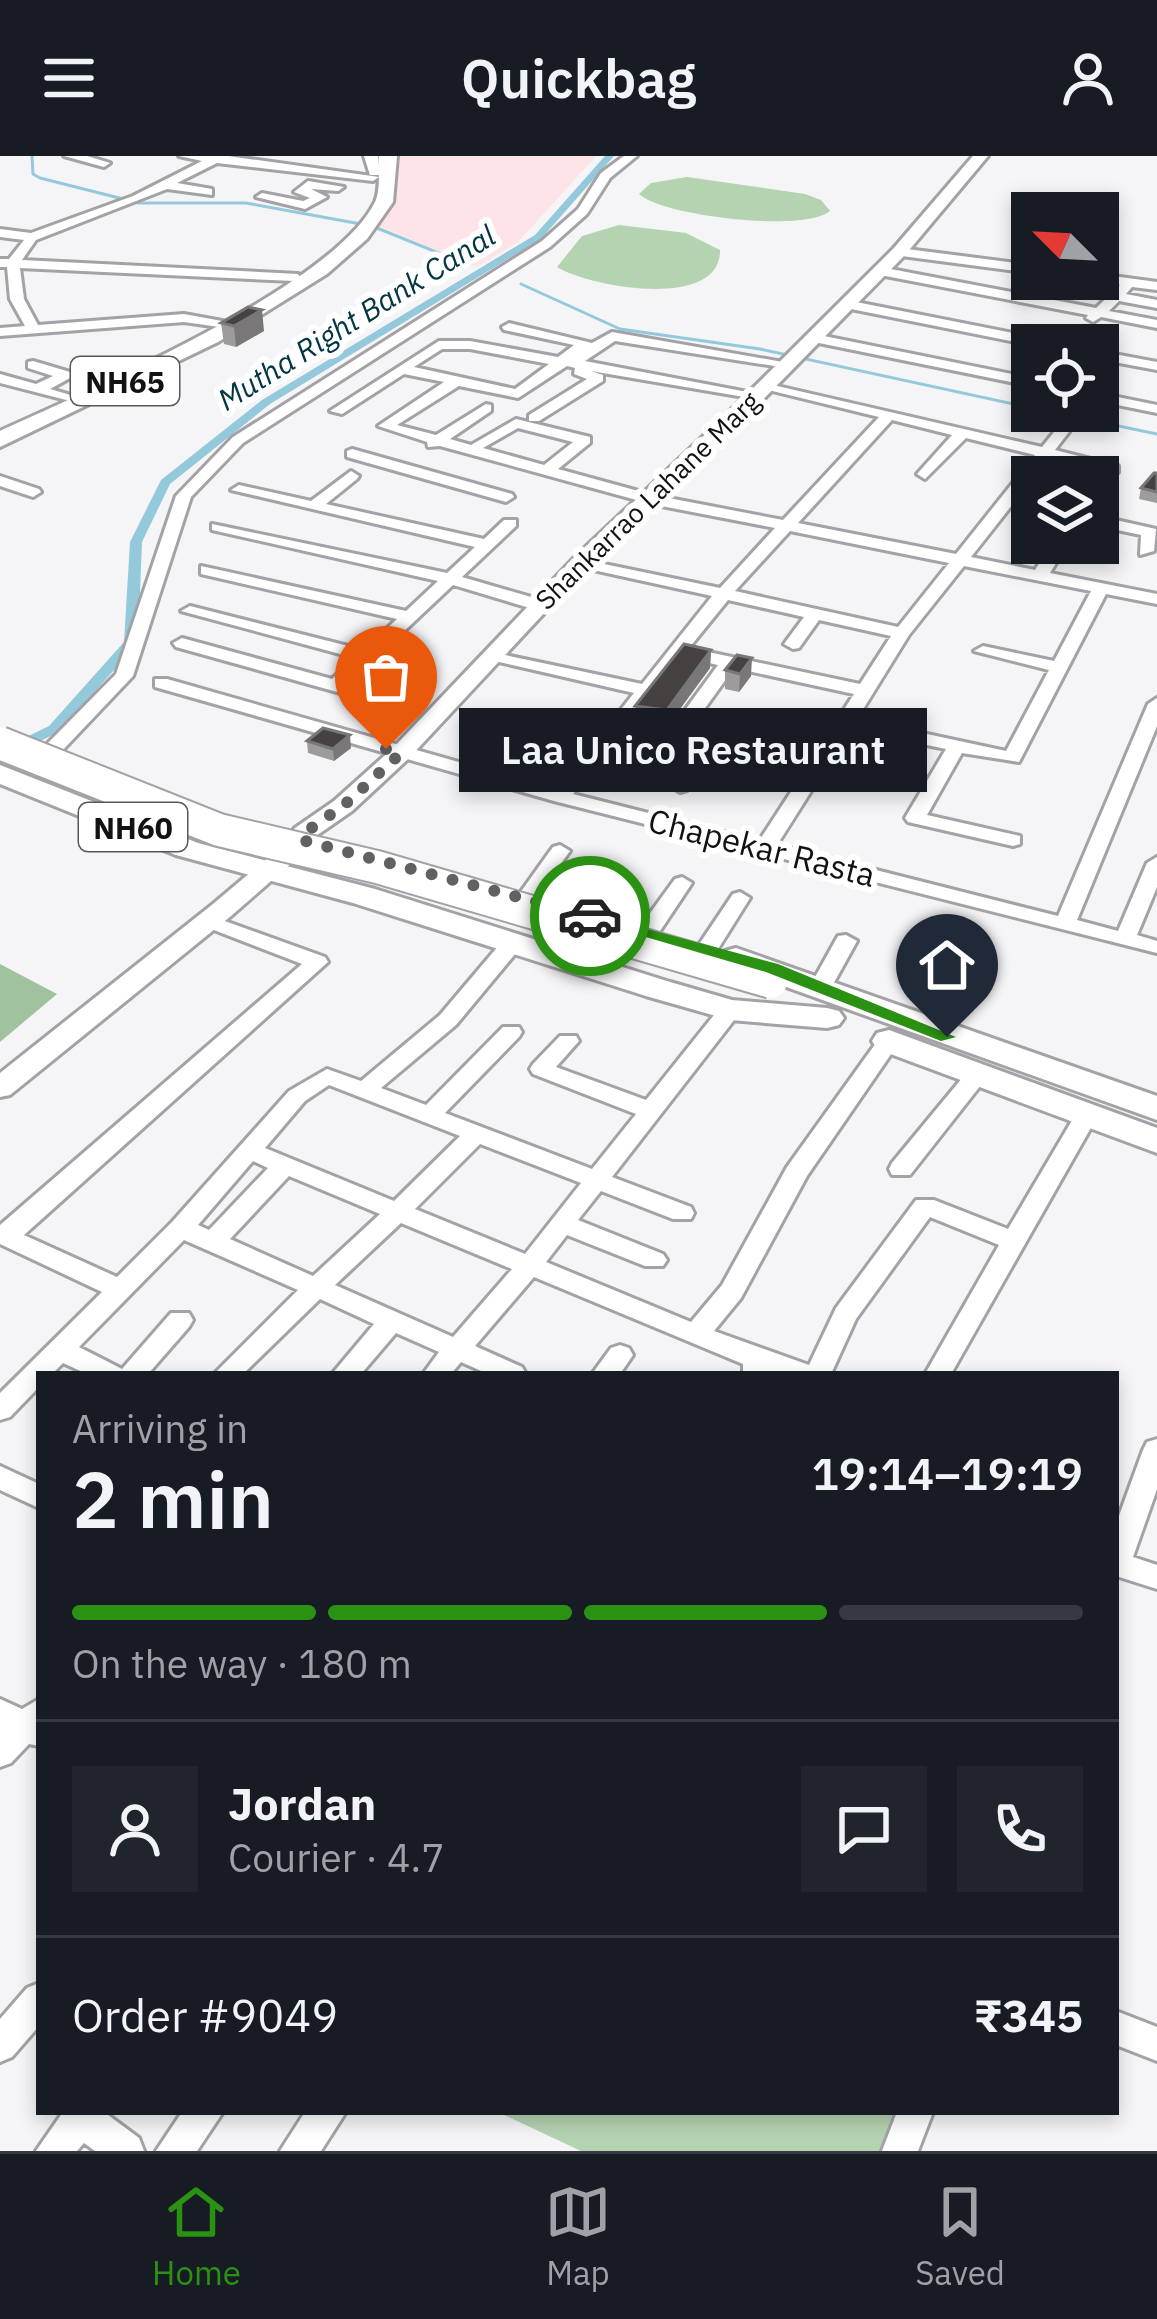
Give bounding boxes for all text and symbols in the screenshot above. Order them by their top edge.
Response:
text: Quickbag [461,43,696,113]
icon: menu [36,45,102,111]
icon: person [1055,45,1121,111]
north arrow [1011,192,1119,300]
map controls [1011,192,1119,564]
water label: Mutha Right Bank Canal [210,216,502,418]
button: locate [1011,324,1119,432]
road number: NH65 [71,357,179,405]
street label: Shankarrao Lahane Marg [527,383,767,616]
button: layers [1011,456,1119,564]
pin [335,626,437,749]
icon: bag [353,644,419,710]
callout: Laa Unico Restaurant [458,707,926,791]
text: Laa Unico Restaurant [501,724,885,775]
street label: Chapekar Rasta [644,798,880,896]
road number: NH60 [79,803,187,851]
courier [530,856,650,976]
icon: car [557,883,623,949]
pin [896,914,998,1037]
icon: home [914,932,980,998]
text: Arriving in [72,1403,248,1454]
text: 19:14–19:19 [812,1444,1083,1502]
text: 2 min [72,1448,274,1549]
text: On the way · 180 m [72,1638,412,1689]
button: person [72,1766,198,1892]
button: chat [801,1766,927,1892]
button: phone [957,1766,1083,1892]
text: Jordan [228,1774,376,1832]
text: Courier · 4.7 [228,1832,445,1883]
text: Order #9049 [72,1986,338,2044]
text: ₹345 [974,1986,1083,2044]
tab: Home [152,2179,241,2294]
tab: Map [545,2179,611,2294]
tab: Saved [915,2179,1005,2294]

